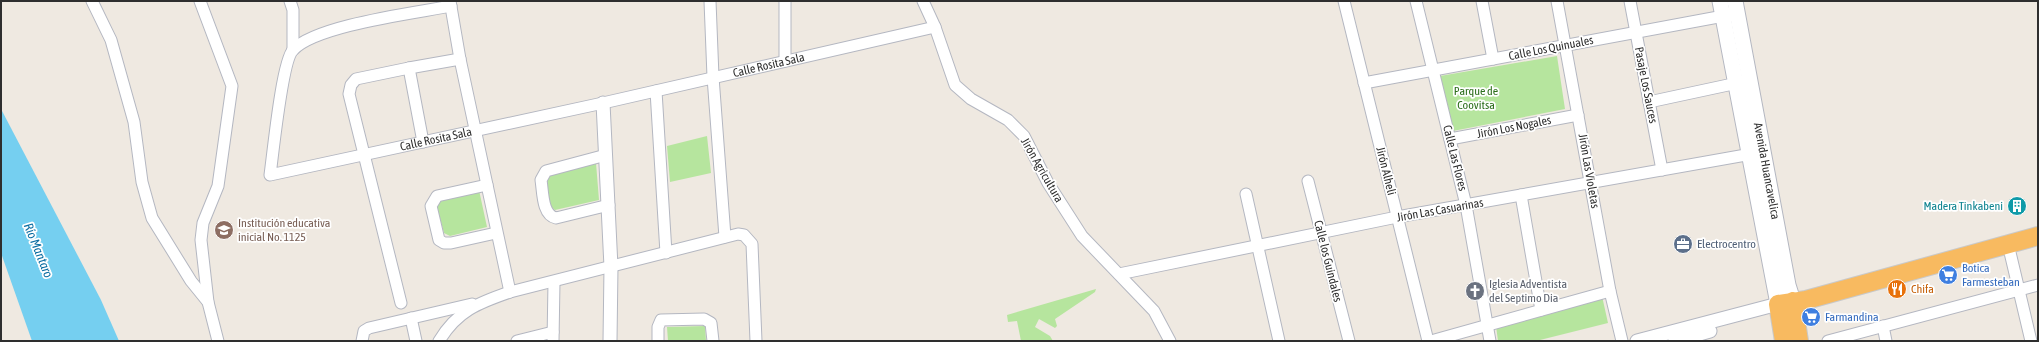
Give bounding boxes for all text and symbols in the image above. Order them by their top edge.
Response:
street label: Calle Los Quinuales [1507,33,1595,63]
street label: Pasaje Los Sauces [1632,46,1660,124]
street label: Calle Rosita Sala [731,50,806,80]
park label: Parque de Coovitsa [1454,84,1498,112]
street label: Jirón Los Nogales [1476,113,1552,141]
street label: Avenida Huancavelica [1751,121,1783,221]
street label: Calle Las Flores [1440,124,1470,192]
street label: Calle Rosita Sala [399,125,473,154]
street label: Jirón Las Violetas [1576,133,1602,209]
street label: Jirón Agricultura [1018,135,1066,205]
street label: Jirón Alheli [1373,145,1399,197]
street label: Jirón Las Casuarinas [1396,195,1484,225]
building icon: Madera Tinkabeni [2006,195,2028,217]
place label: Madera Tinkabeni [1924,199,2003,213]
place label: Institución educativa inicial No. 1125 [238,216,330,244]
school or university icon: Institución educativa inicial No. 1125 [213,219,235,241]
street label: Calle los Guindales [1311,219,1345,303]
water label: Río Mantaro [21,221,56,280]
office icon: Electrocentro [1672,233,1694,255]
place label: Electrocentro [1697,237,1756,251]
place label: Botica Farmesteban [1962,261,2020,289]
supermarket icon: Botica Farmesteban [1937,264,1959,286]
place label: Iglesia Adventista del Septimo Dia [1489,277,1567,305]
restaurant icon: Chifa [1886,278,1908,300]
church icon: Iglesia Adventista del Septimo Dia [1464,280,1486,302]
place label: Chifa [1911,282,1934,296]
supermarket icon: Farmandina [1800,306,1822,328]
place label: Farmandina [1825,310,1879,324]

